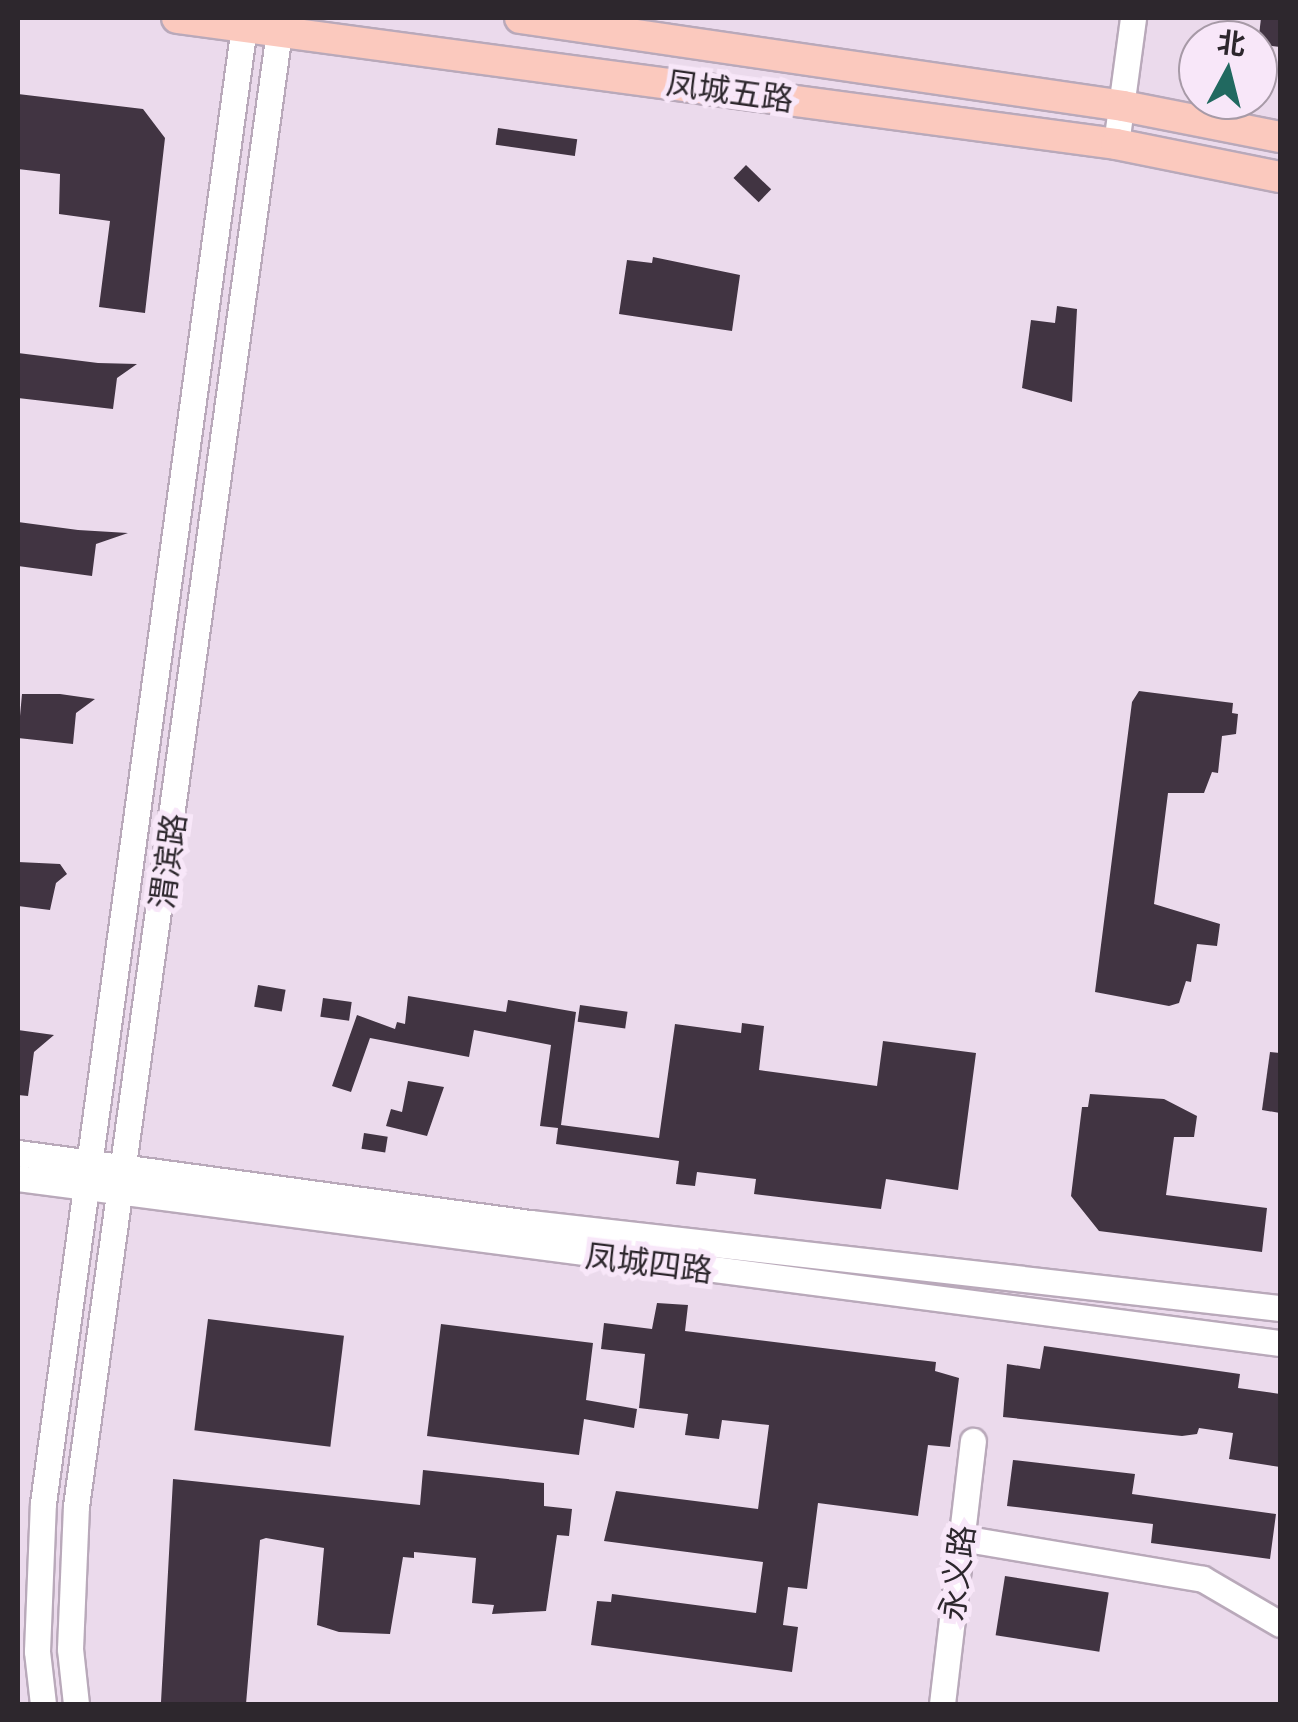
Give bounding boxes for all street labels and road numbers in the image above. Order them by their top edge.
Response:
street label: 凤城五路 [664,63,796,119]
street label: 渭滨路 [142,811,194,911]
street label: 凤城四路 [583,1236,715,1290]
street label: 永义路 [932,1523,982,1623]

